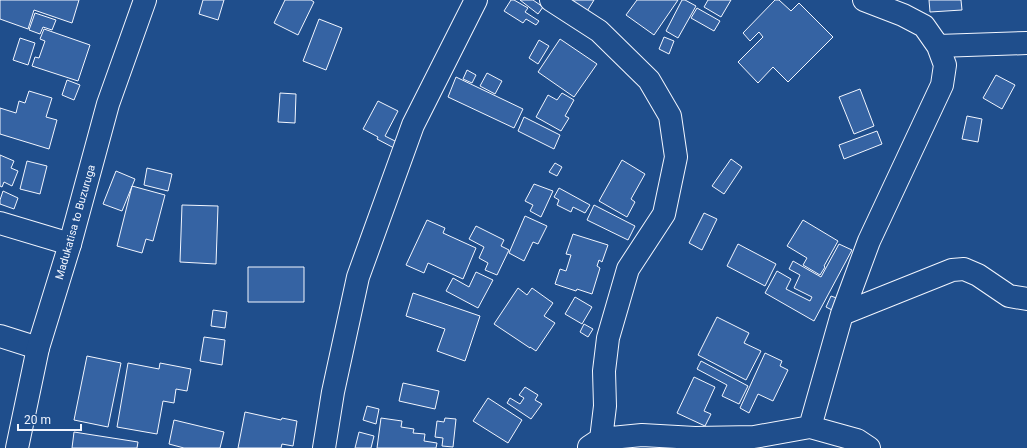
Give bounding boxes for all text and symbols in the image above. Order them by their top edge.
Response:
street label: Madukatisa to Buzuruga [53,163,98,281]
scale bar [18,406,81,432]
text: 20 m [24,413,51,427]

